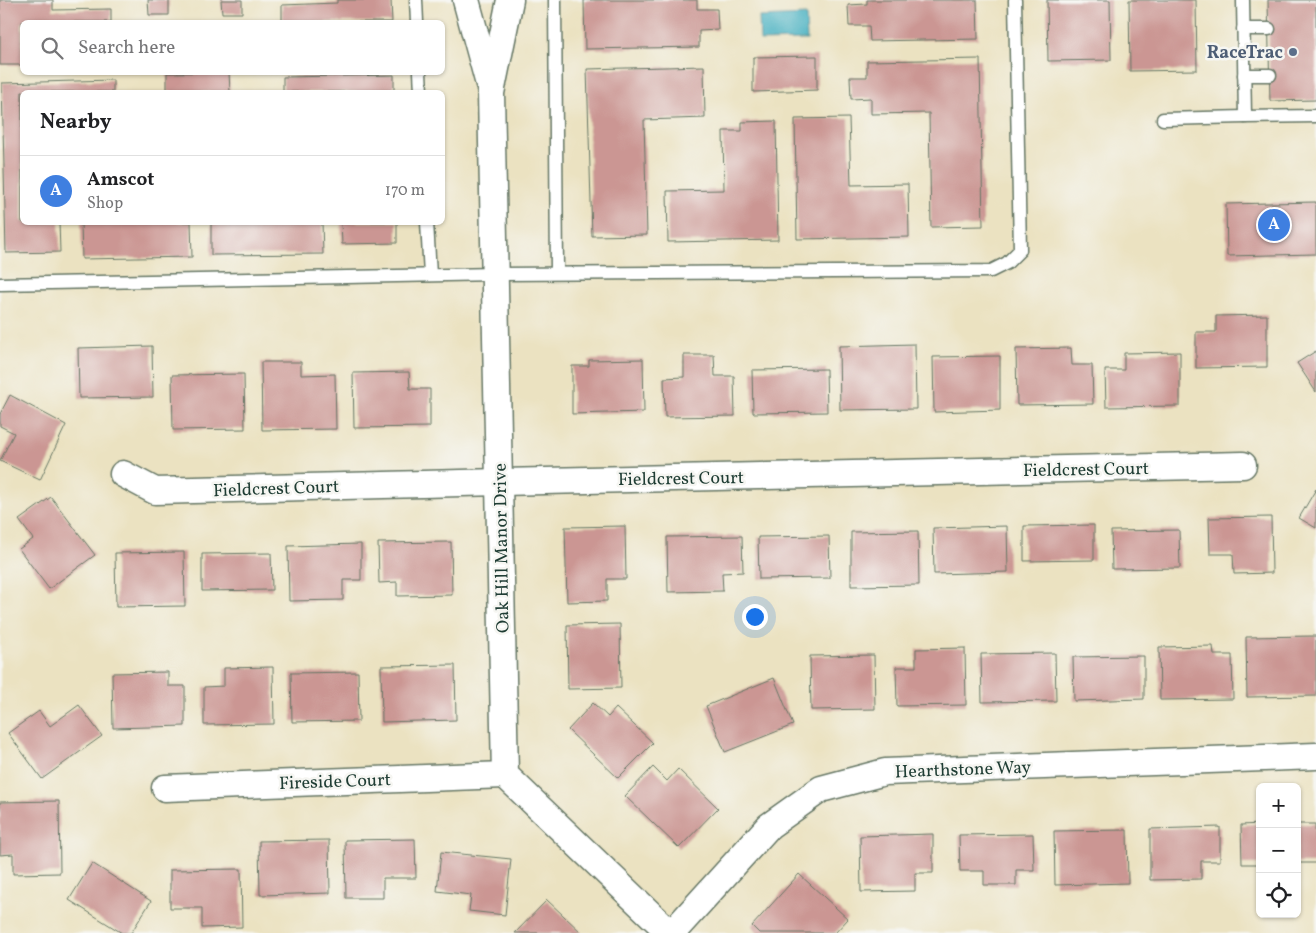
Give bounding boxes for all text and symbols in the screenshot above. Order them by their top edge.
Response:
search box [20,20,445,75]
icon: search [38,34,66,62]
text: Search here [78,35,175,61]
place label: RaceTrac [1207,41,1283,66]
marker: RaceTrac [1287,46,1299,58]
text: Nearby [40,108,111,137]
text: Amscot [87,167,154,193]
text: A [50,180,62,202]
text: 170 m [385,180,425,202]
text: Shop [87,193,123,215]
pin: A [1258,206,1290,244]
street label: Fieldcrest Court [1023,457,1149,484]
street label: Oak Hill Manor Drive [489,463,516,633]
street label: Fieldcrest Court [618,466,744,493]
street label: Fieldcrest Court [213,475,340,504]
your location [742,604,768,630]
street label: Hearthstone Way [894,756,1032,785]
street label: Fireside Court [279,768,391,797]
map controls [1256,783,1301,918]
button: + [1256,783,1301,828]
button: − [1256,828,1301,873]
button: locate [1256,873,1301,918]

